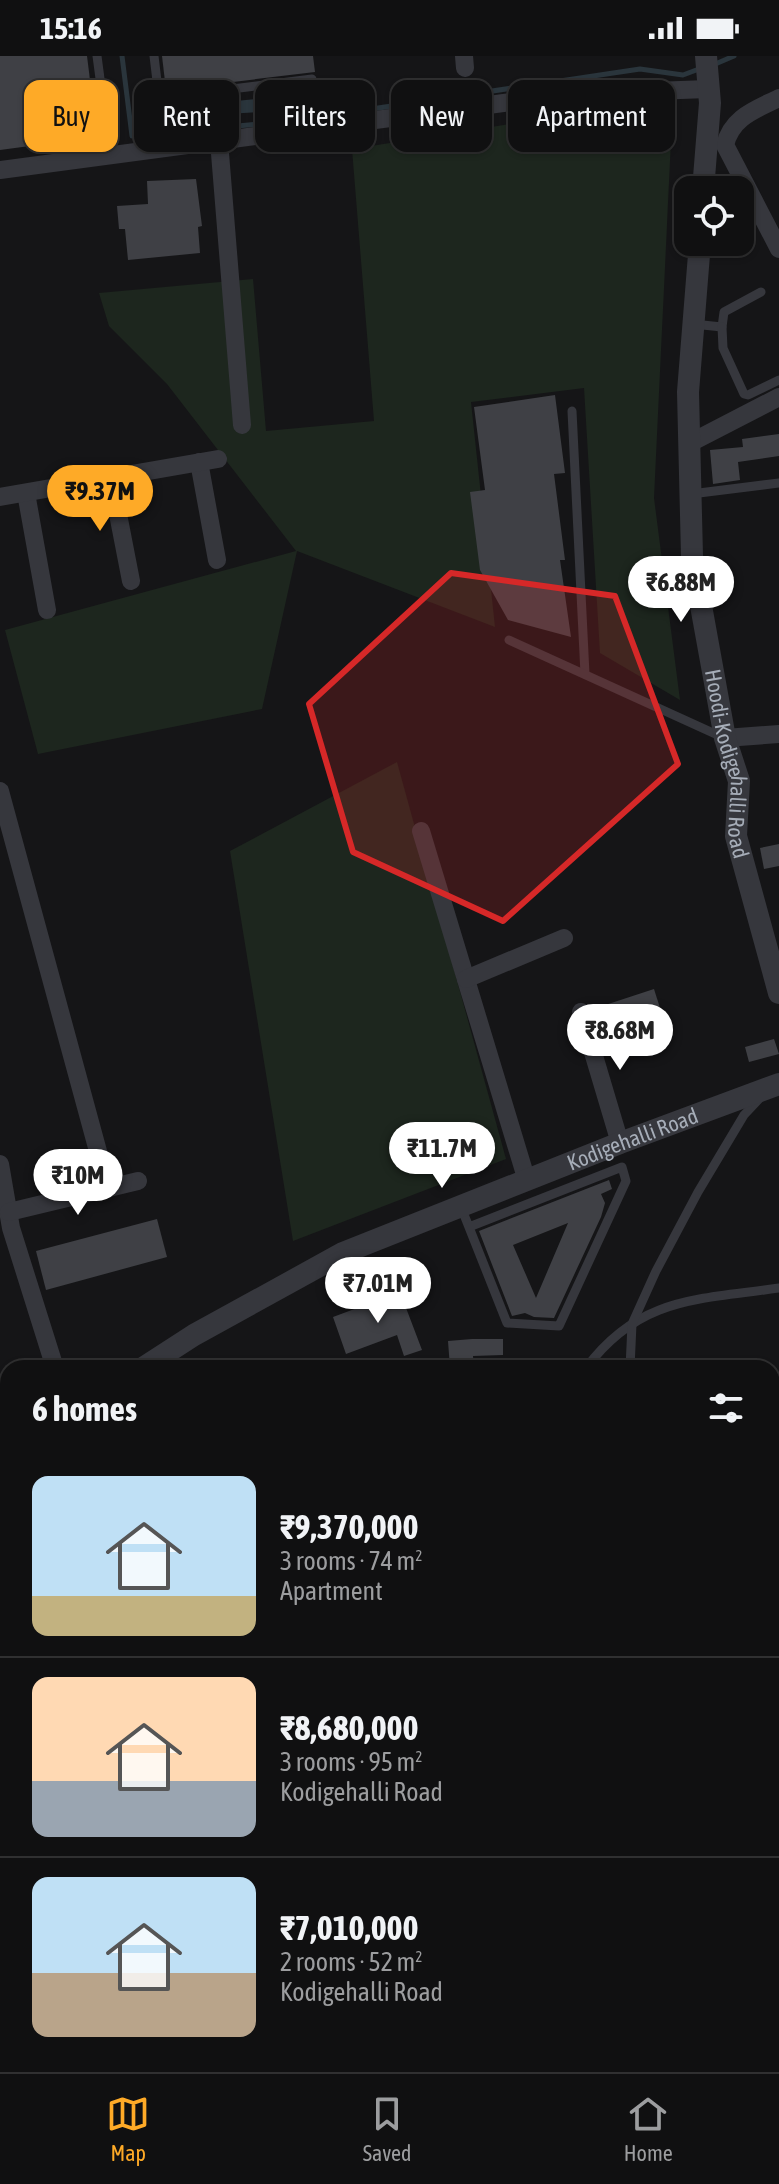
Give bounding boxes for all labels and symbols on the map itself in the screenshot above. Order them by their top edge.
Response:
pin: ₹9.37M [35,465,165,533]
pin: ₹6.88M [616,556,746,624]
street label: Hoodi-Kodigehalli Road [700,667,754,861]
pin: ₹8.68M [555,1004,685,1072]
street label: Kodigehalli Road [563,1102,701,1176]
pin: ₹11.7M [377,1122,507,1190]
pin: ₹10M [31,1149,125,1217]
pin: ₹7.01M [313,1257,443,1325]

